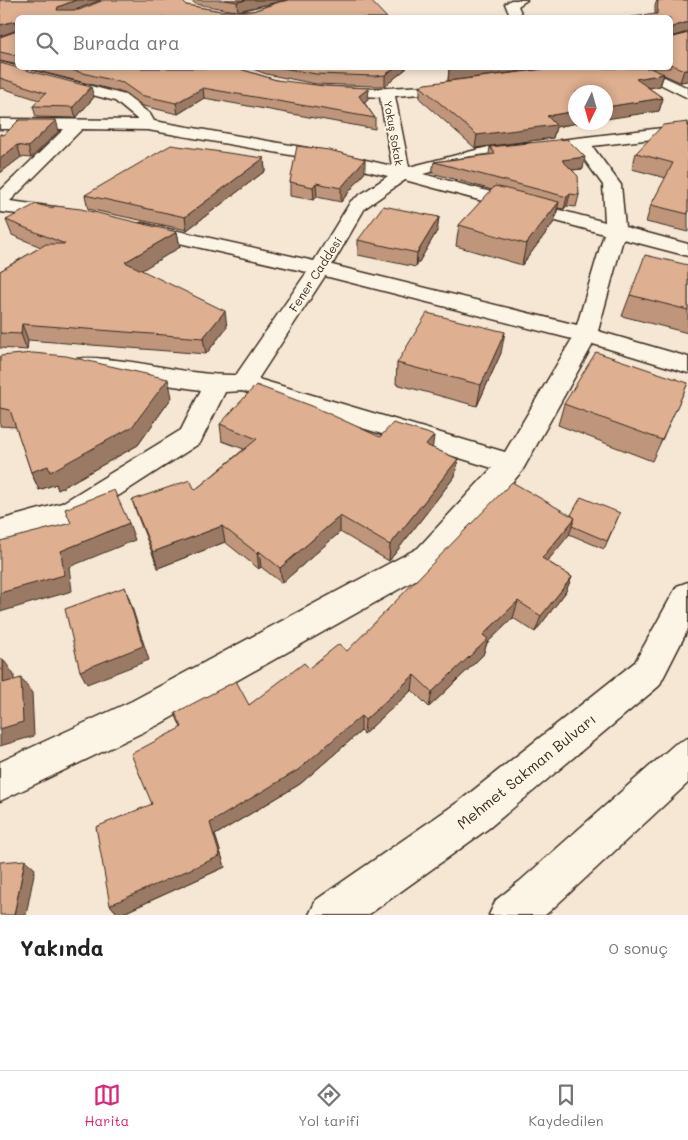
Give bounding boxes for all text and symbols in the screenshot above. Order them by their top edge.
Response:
search box [15,15,673,70]
icon: search [33,29,61,57]
text: Burada ara [73,30,180,55]
north arrow [568,85,613,130]
street label: Yokuş Sokak [381,99,407,167]
street label: Fener Caddesi [285,233,345,315]
street label: Mehmet Sakman Bulvarı [452,709,600,833]
text: Yakında [20,934,104,961]
text: 0 sonuç [609,937,668,958]
tab: Harita [84,1081,129,1130]
tab: Yol tarifi [298,1081,360,1130]
tab: Kaydedilen [528,1081,604,1130]

